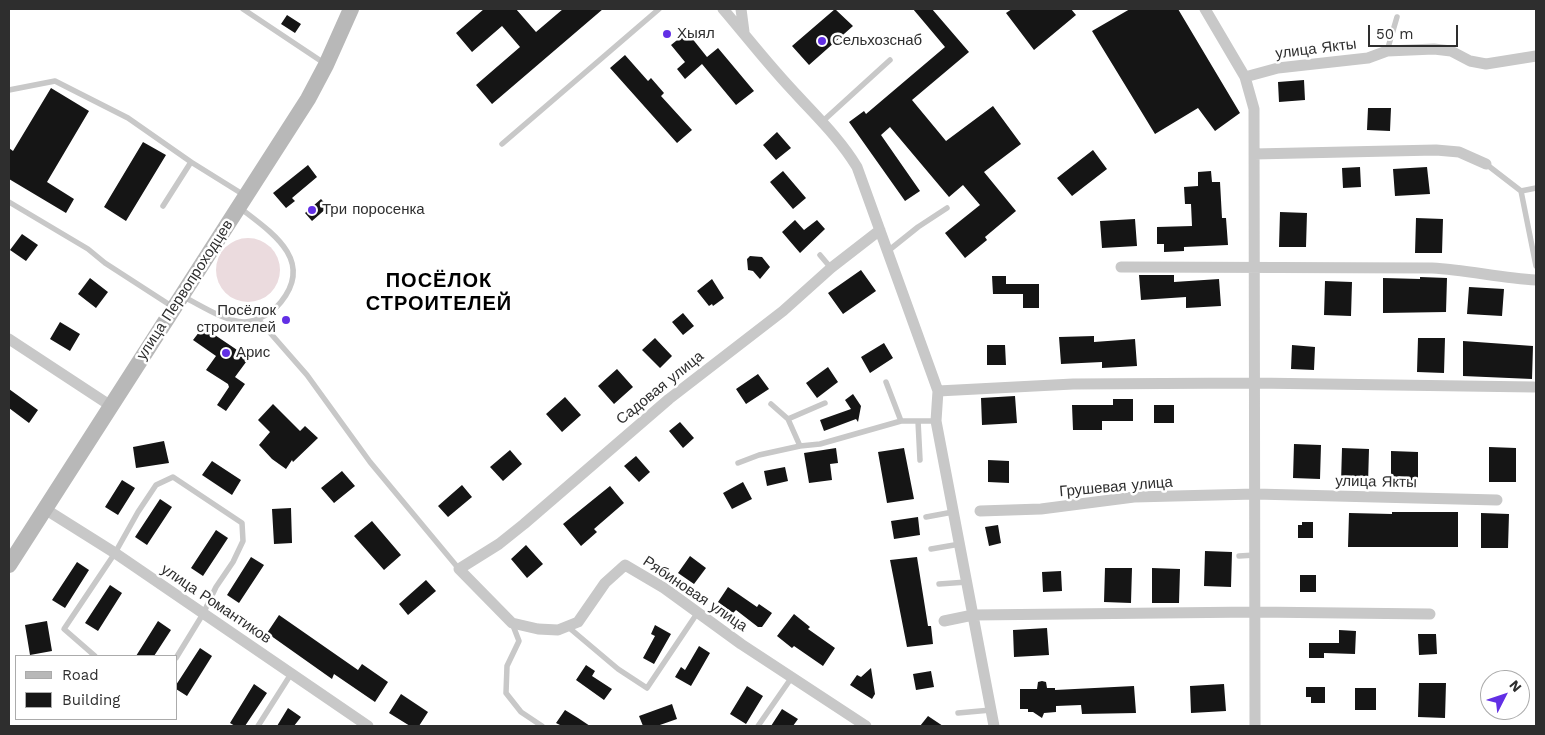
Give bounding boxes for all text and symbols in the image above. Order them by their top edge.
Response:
scale bar [1370,15,1460,47]
place label: Хыял [677,25,715,43]
text: 50 m [1376,25,1413,43]
marker: Хыял [661,28,673,40]
place label: Сельхозснаб [832,32,922,50]
marker: Сельхозснаб [816,35,828,47]
street label: улица Якты [1274,35,1358,63]
place label: Три поросенка [322,201,425,219]
marker: Три поросенка [306,204,318,216]
street label: улица Первопроходцев [133,217,237,363]
district label: ПОСЁЛОК СТРОИТЕЛЕЙ [365,269,513,316]
place label: Посёлок строителей [197,302,276,337]
marker: Посёлок строителей [280,314,292,326]
place label: Арис [236,344,270,362]
marker: Арис [220,347,232,359]
street label: Садовая улица [613,347,707,429]
street label: улица Якты [1335,472,1417,492]
street label: Грушевая улица [1058,473,1174,501]
street label: Рябиновая улица [639,552,751,636]
street label: улица Романтиков [157,560,275,648]
legend [15,655,178,720]
text: Road [62,666,99,684]
north arrow [1480,670,1530,720]
text: N [1506,677,1525,695]
text: Building [62,691,120,709]

